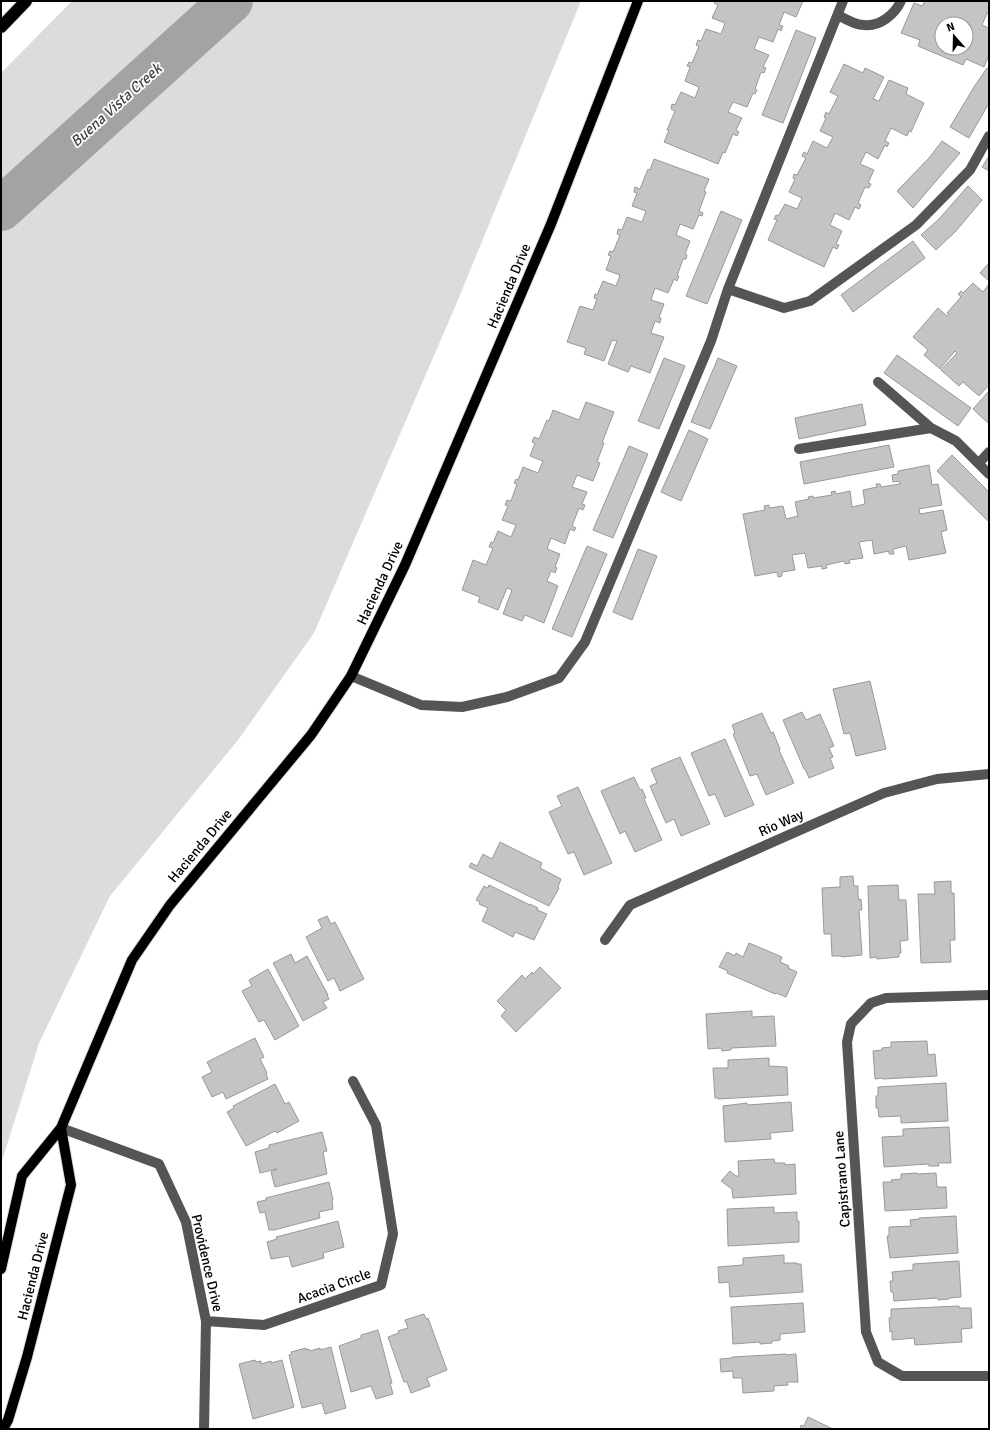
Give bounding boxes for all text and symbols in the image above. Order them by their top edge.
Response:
north arrow [934,16,974,56]
text: N [945,20,957,34]
water label: Buena Vista Creek [67,58,166,151]
street label: Hacienda Drive [483,241,535,331]
street label: Hacienda Drive [353,538,407,628]
street label: Rio Way [756,805,807,840]
street label: Hacienda Drive [164,806,236,886]
street label: Capistrano Lane [830,1130,854,1228]
street label: Providence Drive [188,1212,226,1314]
street label: Hacienda Drive [14,1230,52,1322]
street label: Acacia Circle [295,1265,373,1307]

